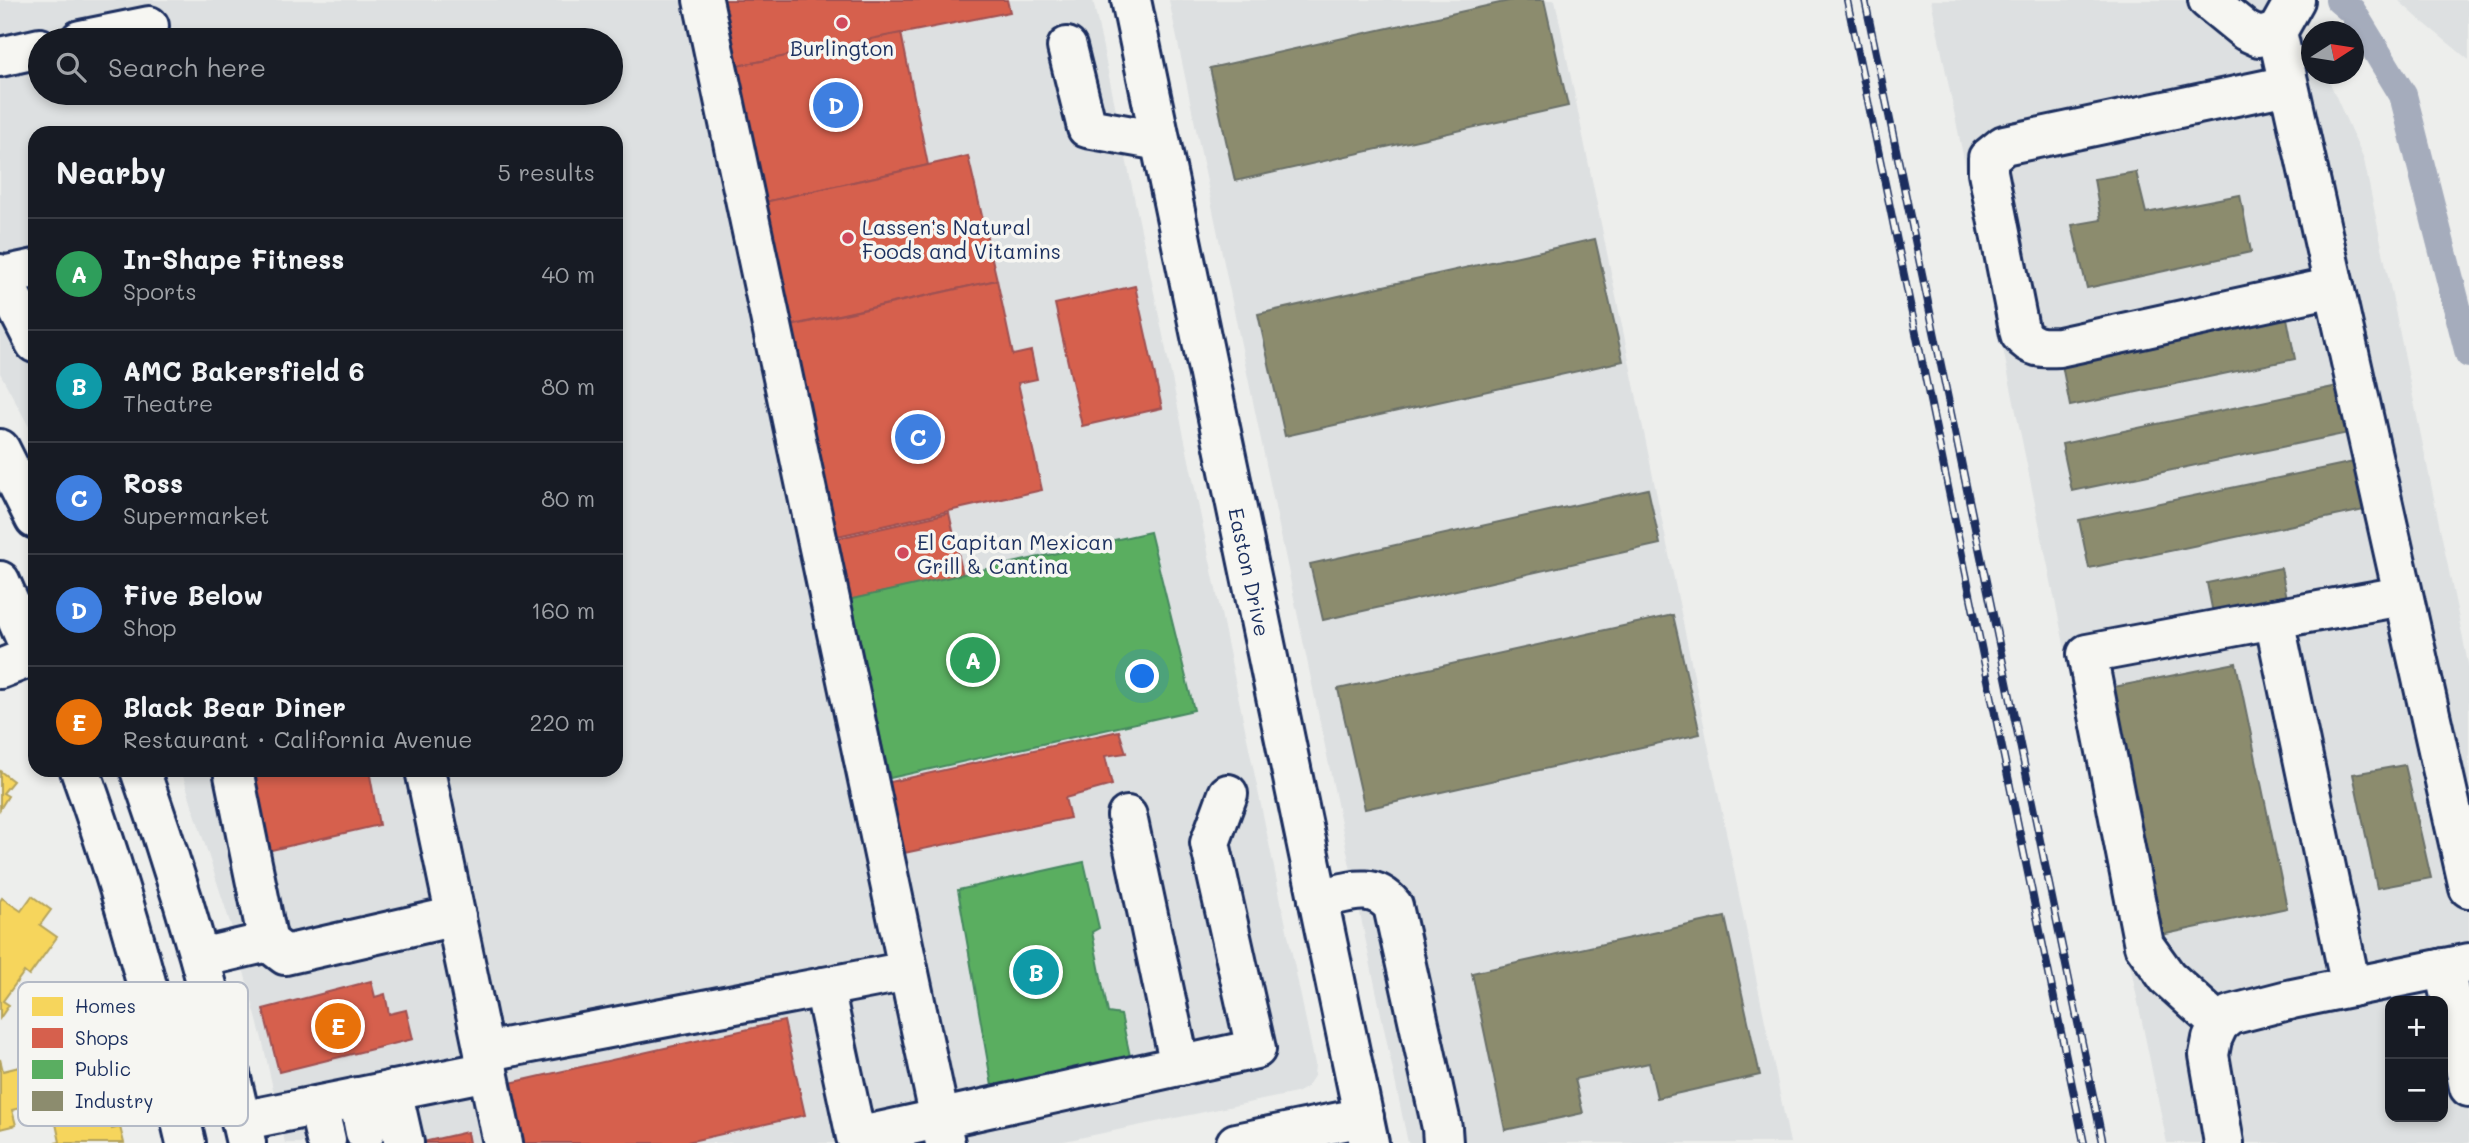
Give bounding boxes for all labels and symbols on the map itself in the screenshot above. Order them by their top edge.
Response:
marker: Burlington [834,15,850,31]
north arrow [2301,21,2364,84]
place label: Burlington [790,34,894,61]
pin: D [813,79,859,131]
place label: Lassen's Natural Foods and Vitamins [862,213,1061,264]
marker: Lassen's Natural Foods and Vitamins [840,230,856,246]
pin: C [895,411,941,463]
street label: Easton Drive [1223,505,1277,639]
place label: El Capitan Mexican Grill & Cantina [917,528,1113,579]
marker: El Capitan Mexican Grill & Cantina [895,545,911,561]
pin: A [950,634,996,686]
your location [1125,659,1159,693]
pin: B [1013,946,1059,998]
legend [18,982,248,1126]
text: Homes [75,993,136,1018]
pin: E [315,1000,361,1052]
text: Shops [75,1025,129,1050]
text: Public [75,1056,131,1081]
text: Industry [75,1088,153,1113]

